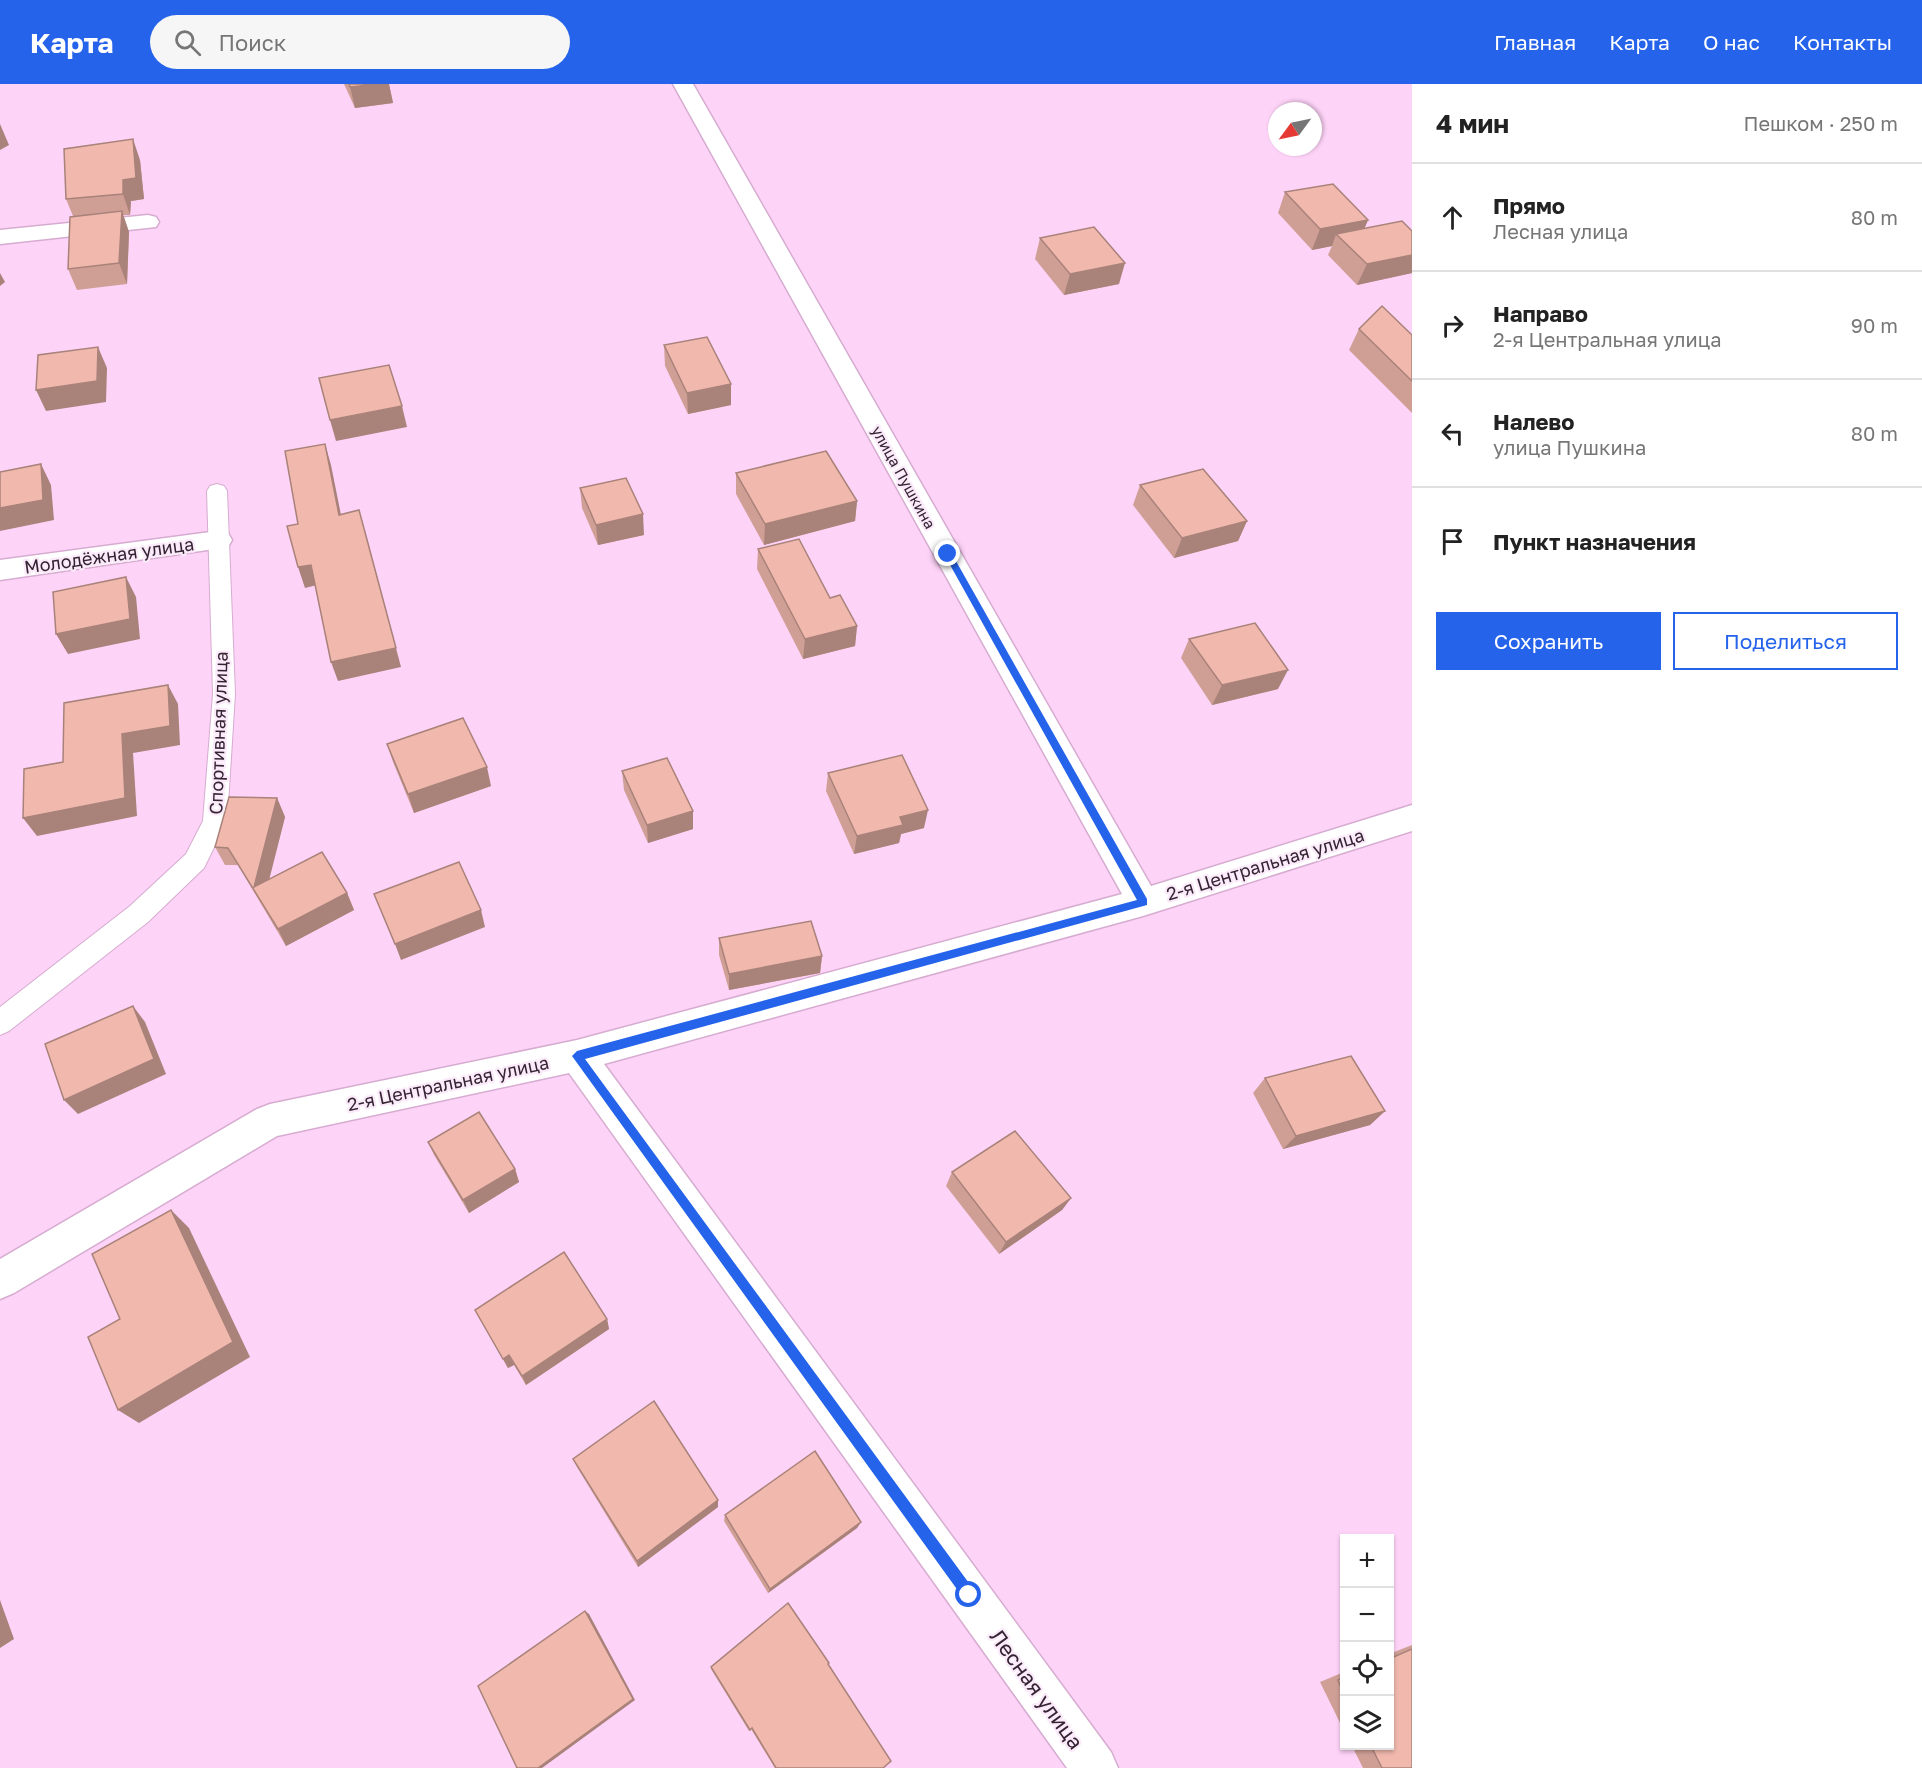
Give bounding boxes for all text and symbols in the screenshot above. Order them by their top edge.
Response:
search box [150,15,570,69]
text: Карта [30,26,114,59]
icon: search [171,26,204,59]
text: Поиск [219,29,286,56]
text: Главная [1494,29,1576,55]
text: Карта [1609,29,1670,55]
text: О нас [1703,29,1760,55]
text: Контакты [1793,29,1892,55]
north arrow [1268,102,1322,156]
text: 4 мин [1436,108,1509,139]
text: Пешком · 250 m [1743,111,1898,135]
text: Прямо [1493,192,1565,219]
icon: ahead [1436,201,1469,234]
text: 80 m [1851,205,1898,229]
text: Лесная улица [1493,219,1628,243]
text: Направо [1493,300,1588,327]
icon: right [1436,309,1469,342]
text: 90 m [1851,313,1898,337]
text: 2-я Центральная улица [1493,327,1722,351]
text: Налево [1493,408,1575,435]
icon: left [1436,417,1469,450]
text: 80 m [1851,421,1898,445]
street label: улица Пушкина [868,422,940,532]
text: улица Пушкина [1493,435,1646,459]
icon: arrive [1436,525,1469,558]
text: Пункт назначения [1493,528,1696,555]
street label: Молодёжная улица [23,532,195,578]
route end [934,540,960,566]
button: Сохранить [1436,612,1661,670]
button: Поделиться [1673,612,1898,670]
street label: Спортивная улица [204,651,232,815]
street label: 2-я Центральная улица [1163,823,1367,905]
street label: 2-я Центральная улица [345,1051,551,1115]
map controls [1340,1534,1394,1750]
button: + [1340,1534,1394,1588]
route start [955,1581,981,1607]
button: − [1340,1588,1394,1642]
street label: Лесная улица [985,1624,1089,1754]
button: locate [1340,1642,1394,1696]
button: layers [1340,1696,1394,1750]

